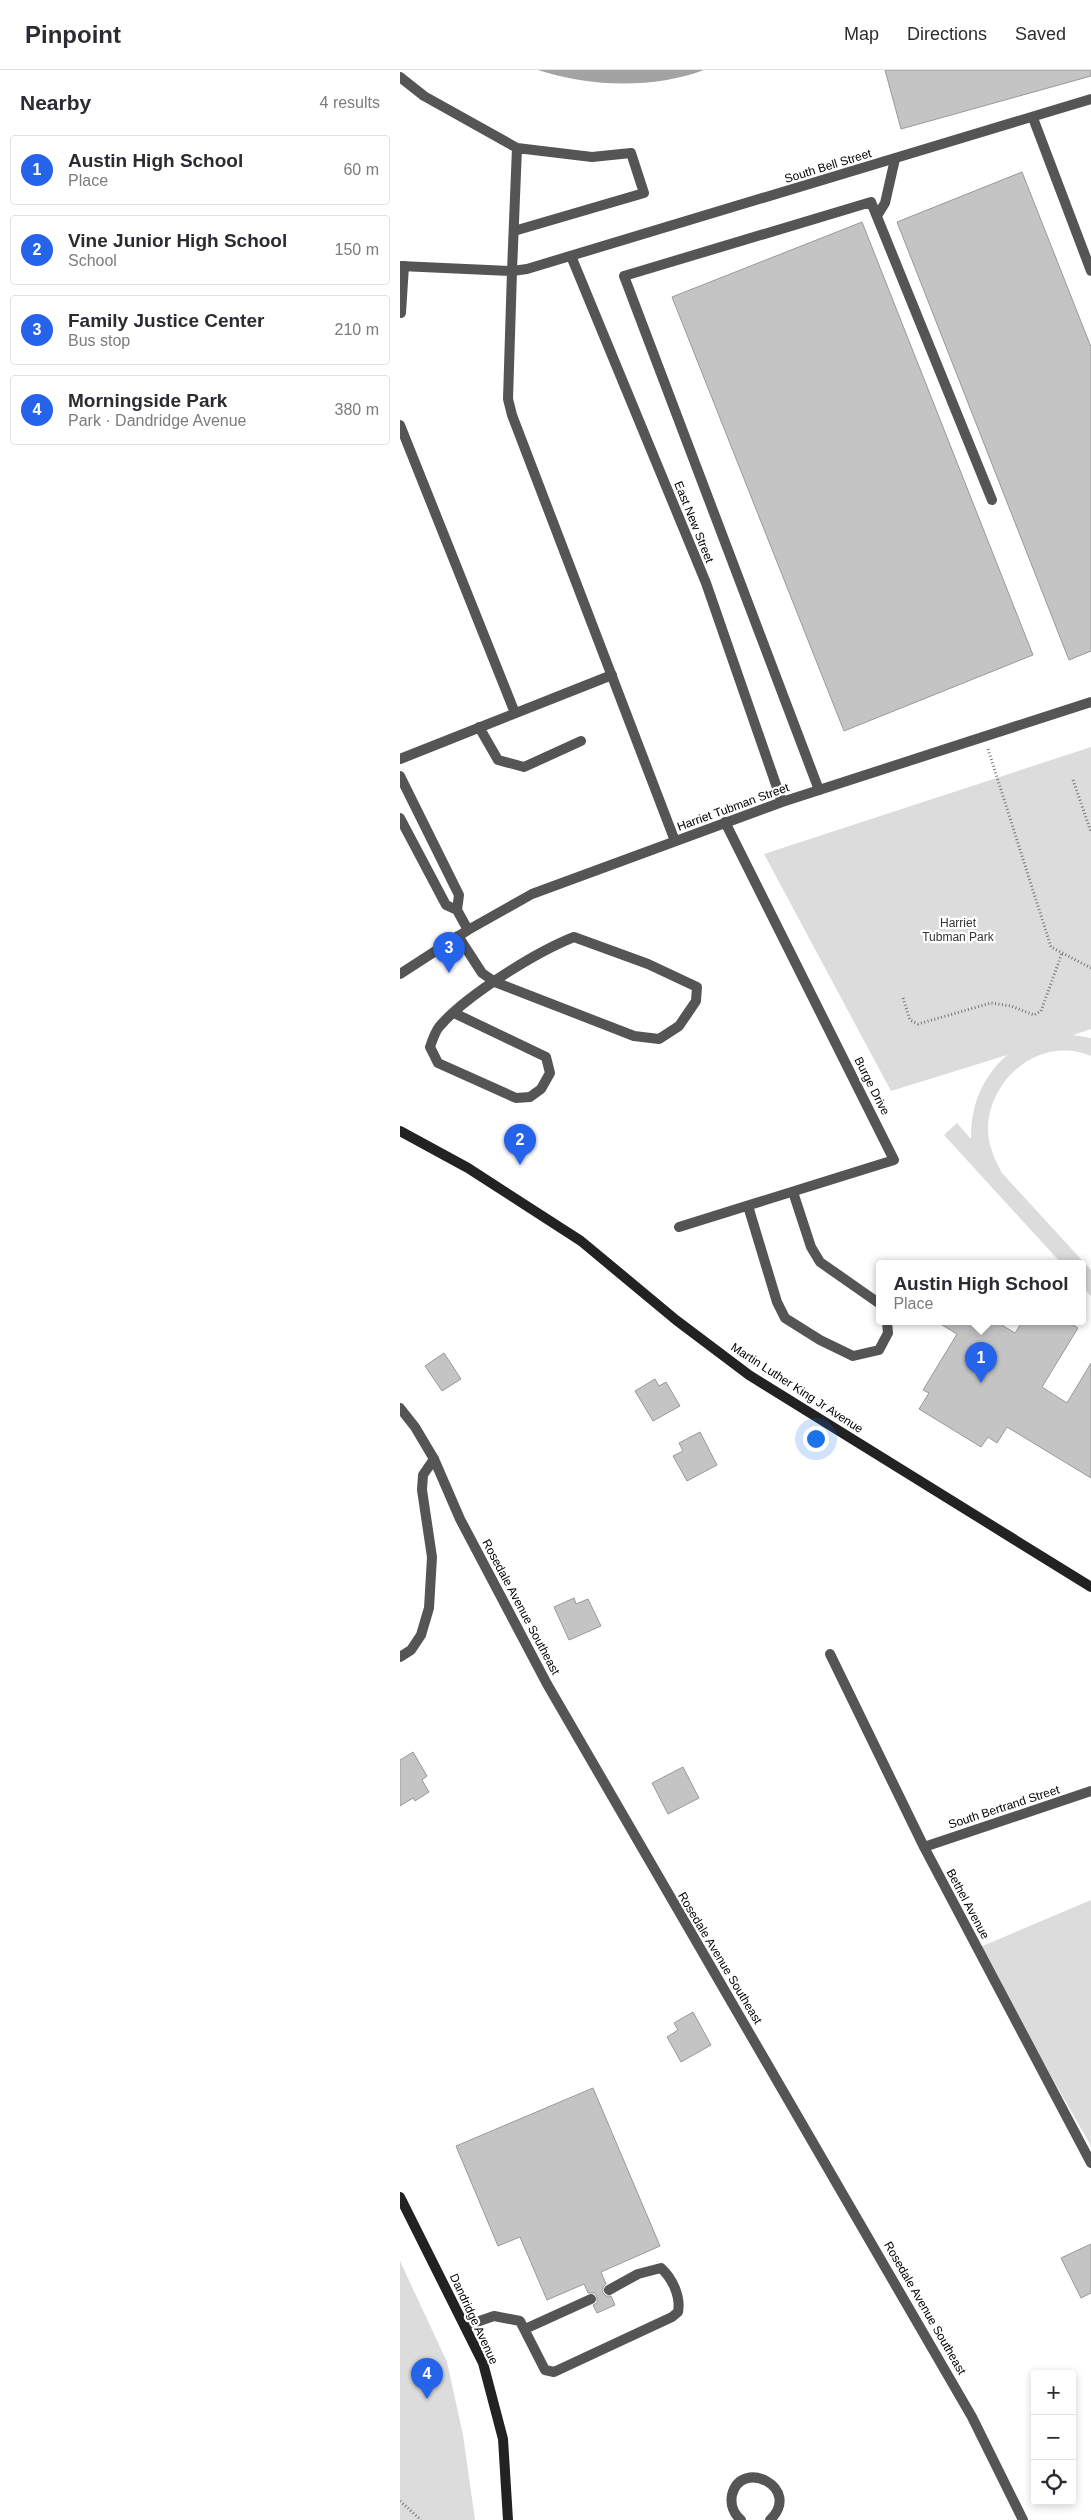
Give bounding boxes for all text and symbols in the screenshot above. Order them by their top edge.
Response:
text: Pinpoint [25,21,121,48]
text: Map [844,24,879,44]
text: Directions [907,24,987,44]
text: Saved [1015,24,1066,44]
text: Nearby [20,91,91,114]
text: 4 results [320,94,380,111]
street label: South Bell Street [783,146,874,186]
text: Austin High School [68,150,243,171]
text: 1 [33,161,41,178]
text: 60 m [343,161,379,178]
text: Place [68,172,108,189]
text: Vine Junior High School [68,230,287,251]
text: 2 [33,241,41,258]
text: 150 m [335,241,379,258]
text: School [68,252,117,269]
text: Family Justice Center [68,310,264,331]
text: 3 [33,321,41,338]
text: 210 m [335,321,379,338]
text: Bus stop [68,332,130,349]
text: Morningside Park [68,390,227,411]
text: 4 [33,401,41,418]
text: 380 m [335,401,379,418]
text: Park · Dandridge Avenue [68,412,246,429]
street label: East New Street [671,479,717,565]
street label: Harriet Tubman Street [675,780,791,834]
park label: Harriet Tubman Park [922,916,995,944]
pin: 3 [433,932,465,973]
street label: Burge Drive [851,1055,893,1118]
pin: 2 [504,1124,536,1165]
popup [876,1260,1086,1325]
text: Austin High School [893,1273,1069,1294]
text: Place [893,1295,933,1312]
street label: Martin Luther King Jr Avenue [728,1340,866,1436]
pin: 1 [965,1342,997,1383]
your location [803,1426,829,1452]
street label: Rosedale Avenue Southeast [479,1537,563,1678]
street label: South Bertrand Street [947,1782,1062,1832]
street label: Bethel Avenue [944,1867,992,1942]
street label: Rosedale Avenue Southeast [675,1890,765,2027]
street label: Rosedale Avenue Southeast [881,2239,969,2378]
street label: Dandridge Avenue [447,2271,501,2367]
pin: 4 [411,2358,443,2399]
map controls [1031,2370,1076,2505]
button: + [1031,2370,1076,2415]
button: − [1031,2415,1076,2460]
button: locate [1031,2460,1076,2505]

